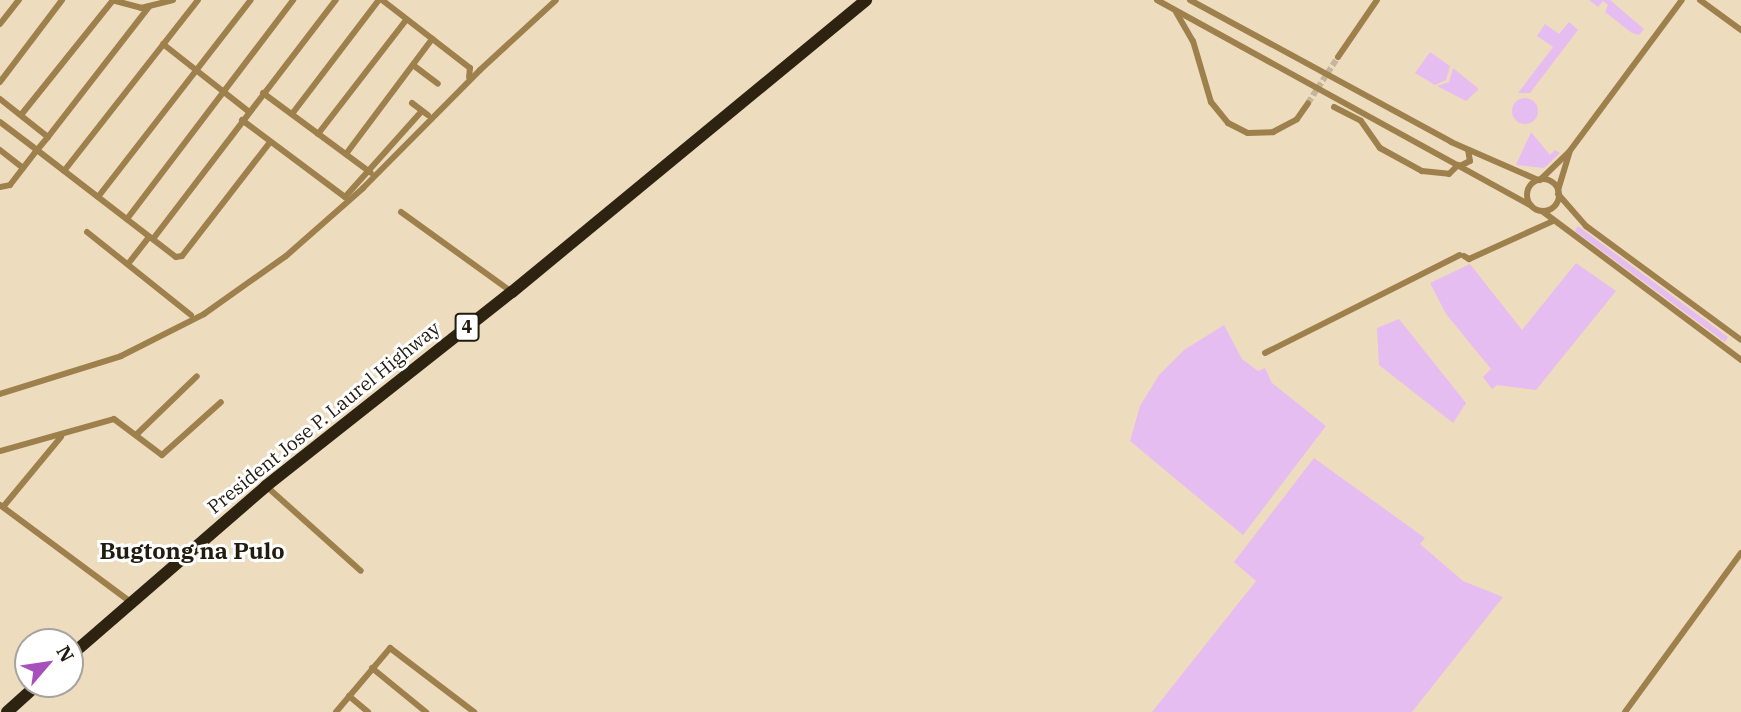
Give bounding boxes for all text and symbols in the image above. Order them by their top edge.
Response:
road number: 4 [453,312,481,342]
street label: President Jose P. Laurel Highway [203,317,445,519]
district label: Bugtong na Pulo [99,536,285,564]
north arrow [14,628,84,698]
text: N [51,641,80,666]

